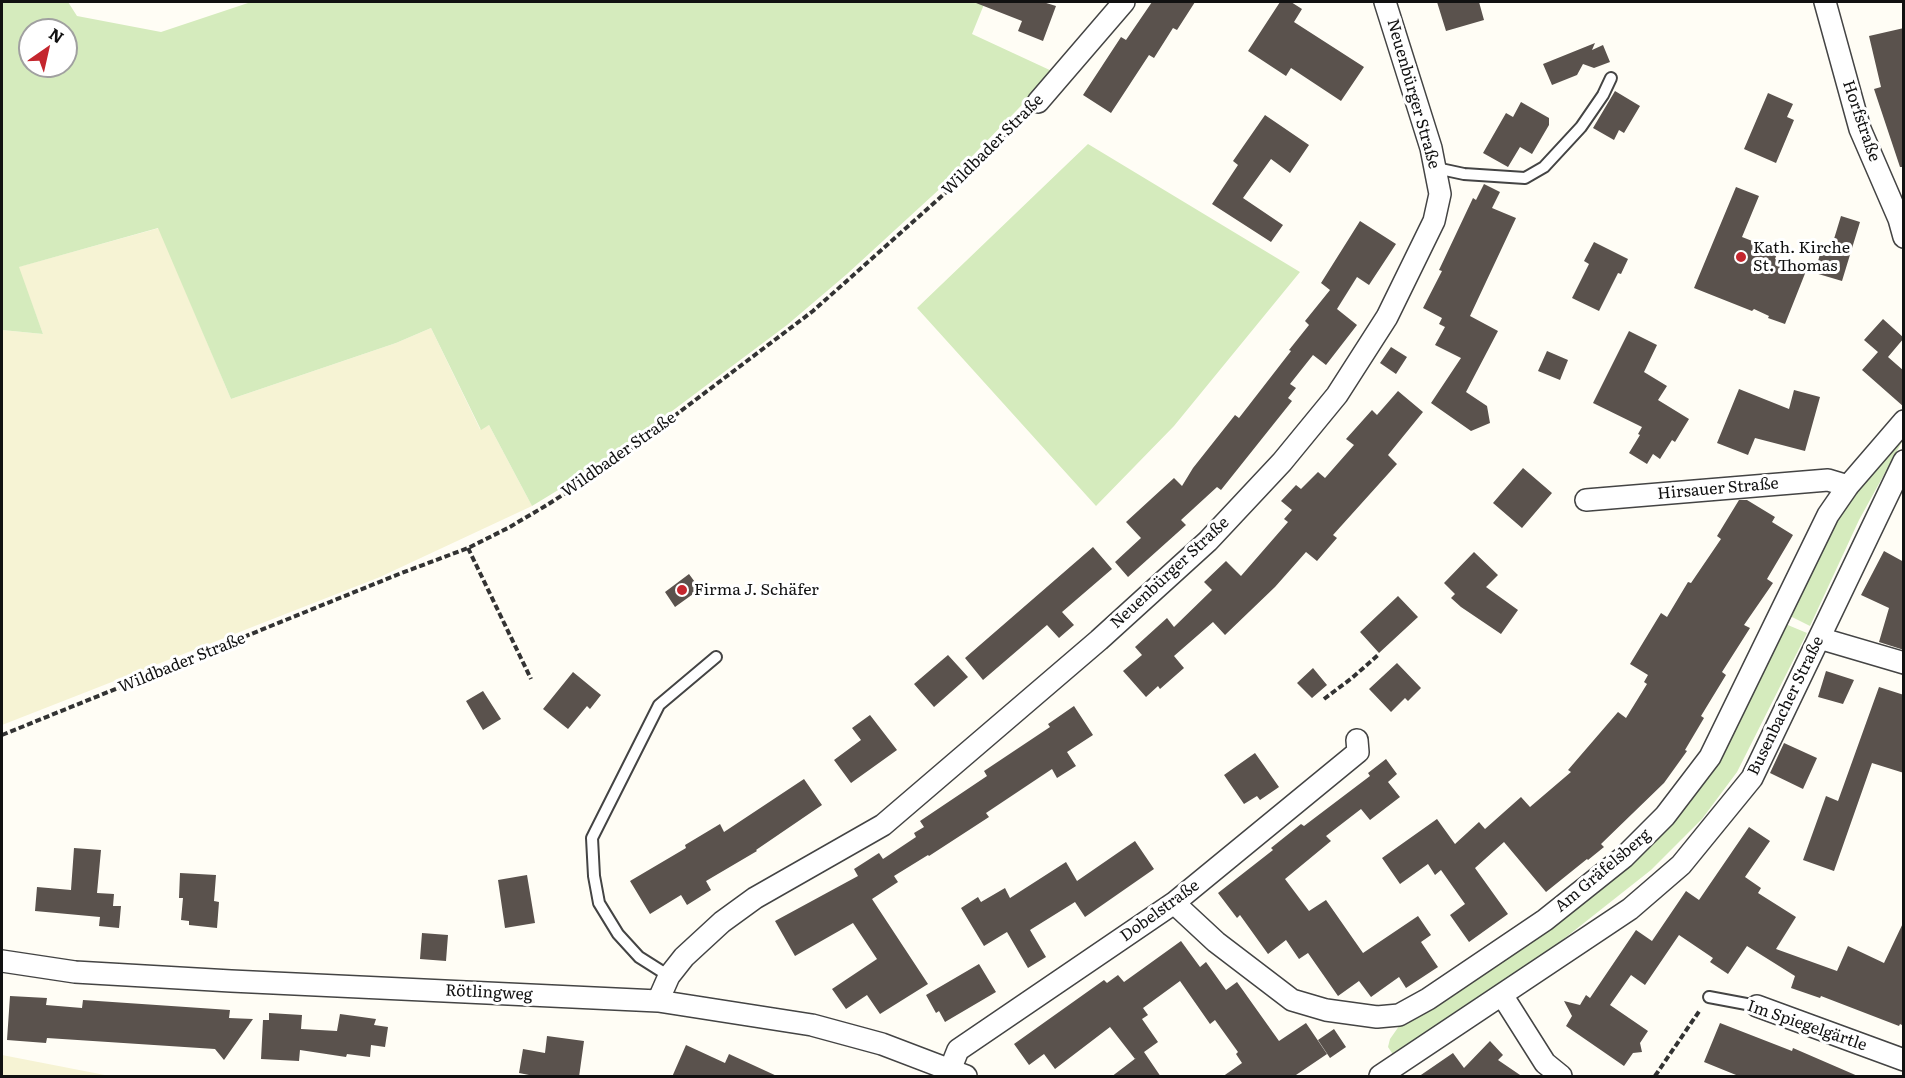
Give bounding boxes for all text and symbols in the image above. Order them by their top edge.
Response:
street label: Neuenbürger Straße [1382,17,1444,171]
north arrow [18,18,78,78]
text: N [45,21,69,48]
street label: Horfstraße [1838,78,1884,164]
street label: Wildbader Straße [938,90,1048,200]
place label: Kath. Kirche St. Thomas [1753,238,1850,276]
marker: Kath. Kirche St. Thomas [1734,250,1748,264]
street label: Wildbader Straße [558,408,680,502]
street label: Hirsauer Straße [1657,474,1779,504]
street label: Neuenbürger Straße [1107,513,1233,633]
place label: Firma J. Schäfer [694,580,819,600]
marker: Firma J. Schäfer [675,583,689,597]
street label: Wildbader Straße [116,629,248,697]
street label: Busenbacher Straße [1744,633,1828,779]
street label: Am Gräfelsberg [1551,825,1655,917]
street label: Dobelstraße [1117,876,1203,946]
street label: Rötlingweg [445,981,533,1005]
street label: Im Spiegelgärtle [1745,997,1869,1055]

